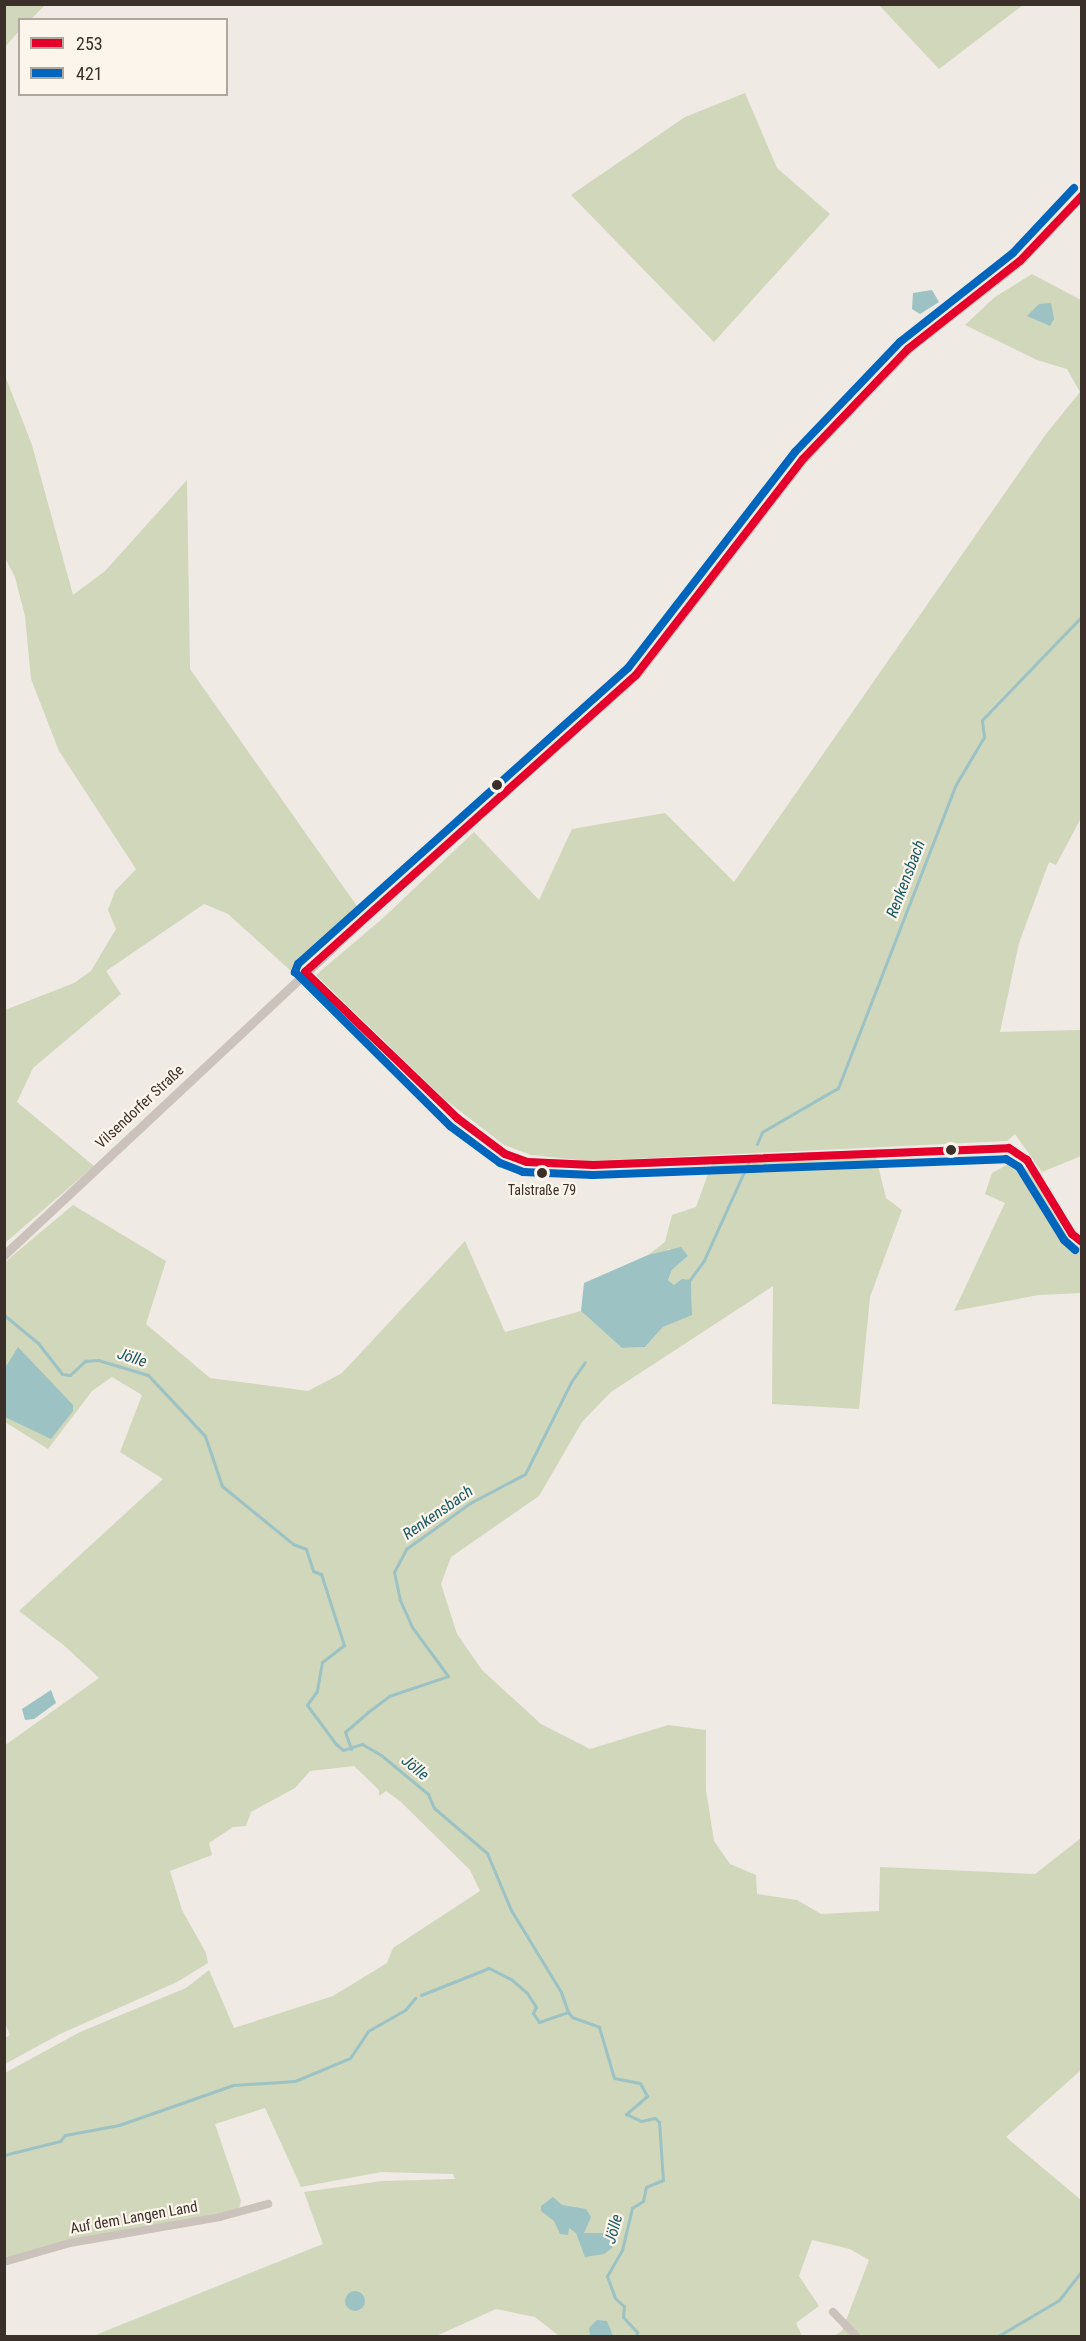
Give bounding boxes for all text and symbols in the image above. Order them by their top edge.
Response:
legend [18,18,228,96]
text: 253 [76,33,103,54]
text: 421 [76,63,103,84]
unlabelled marker [491,779,503,791]
water label: Renkensbach [882,838,930,920]
street label: Vilsendorfer Straße [92,1061,188,1153]
unlabelled marker [945,1144,957,1156]
marker: Talstraße 79 [536,1167,548,1179]
place label: Talstraße 79 [508,1182,576,1198]
water label: Jölle [115,1344,149,1372]
water label: Renkensbach [399,1482,477,1544]
water label: Jölle [397,1751,433,1785]
street label: Auf dem Langen Land [69,2198,199,2238]
water label: Jölle [601,2212,627,2246]

